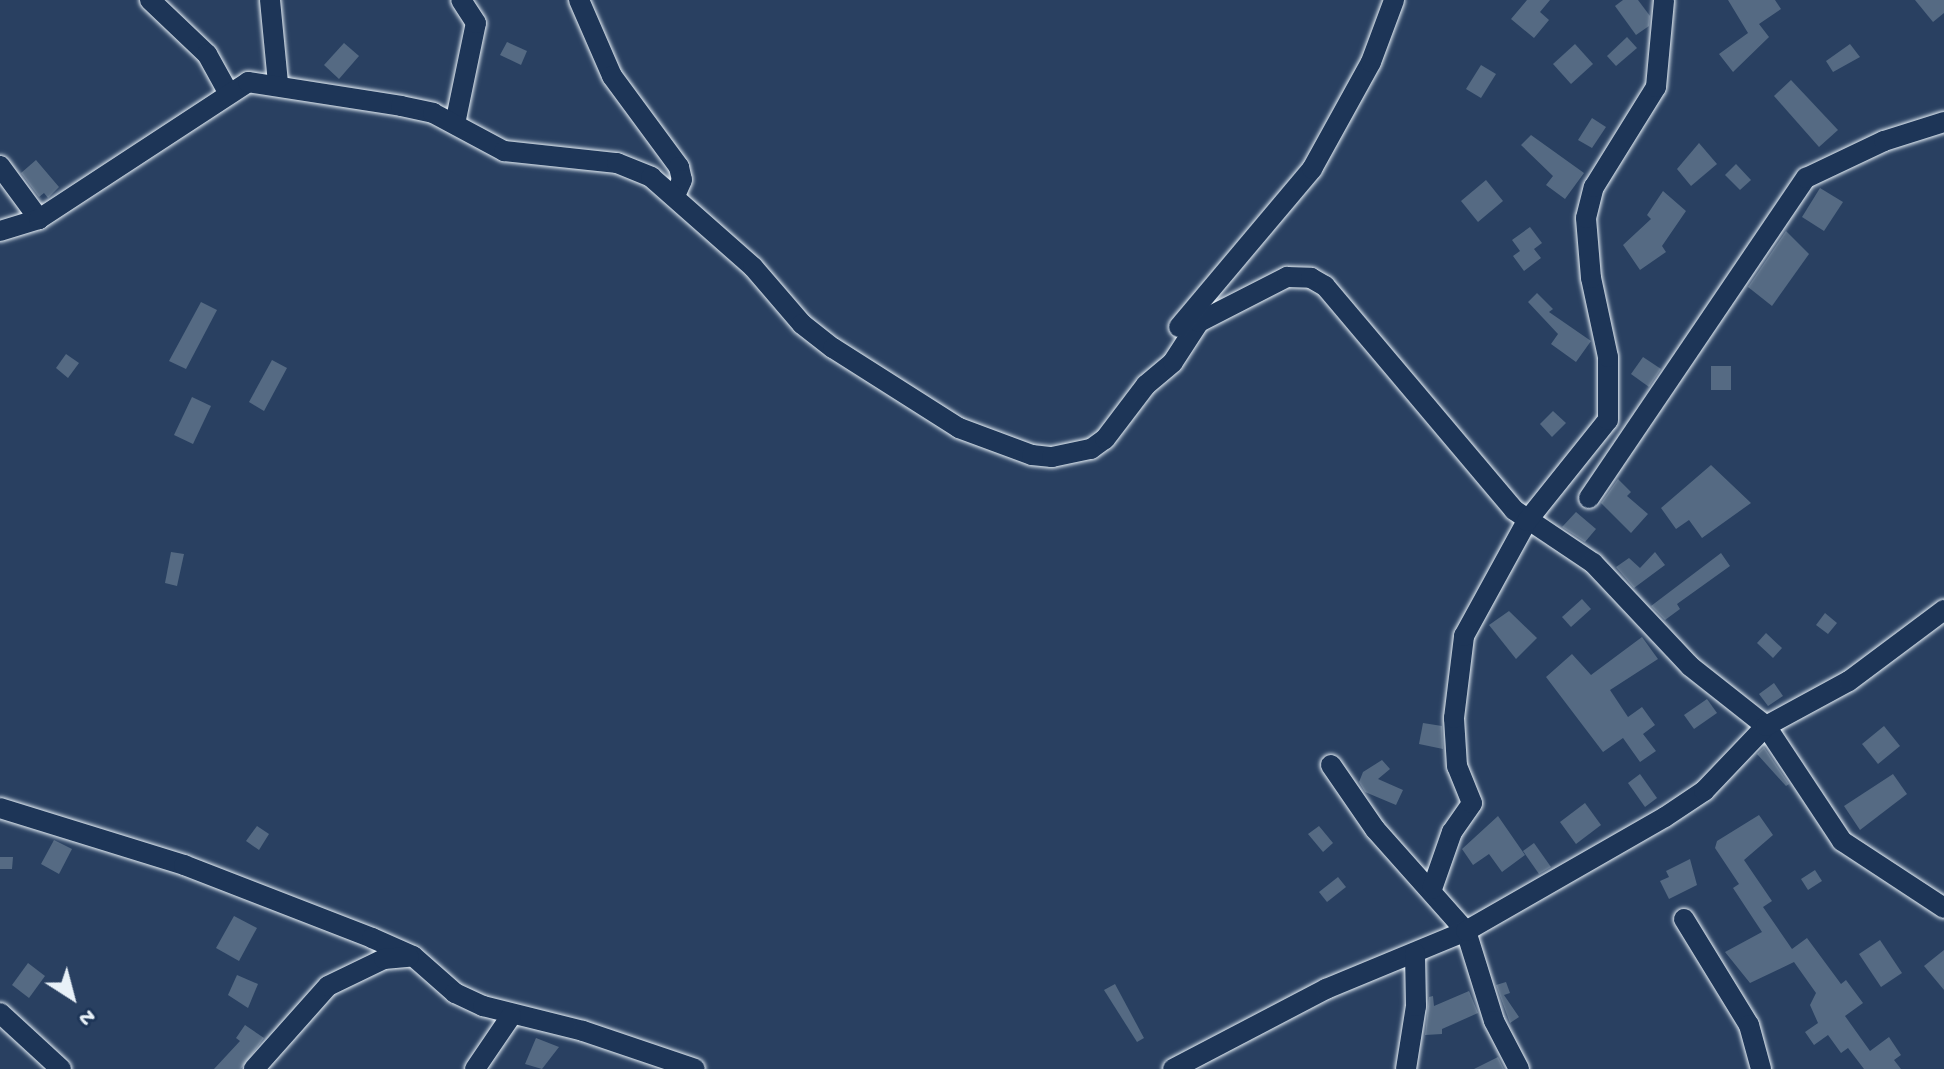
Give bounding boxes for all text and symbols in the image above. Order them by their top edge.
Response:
north arrow [32,957,112,1037]
text: N [73,1002,100,1031]

